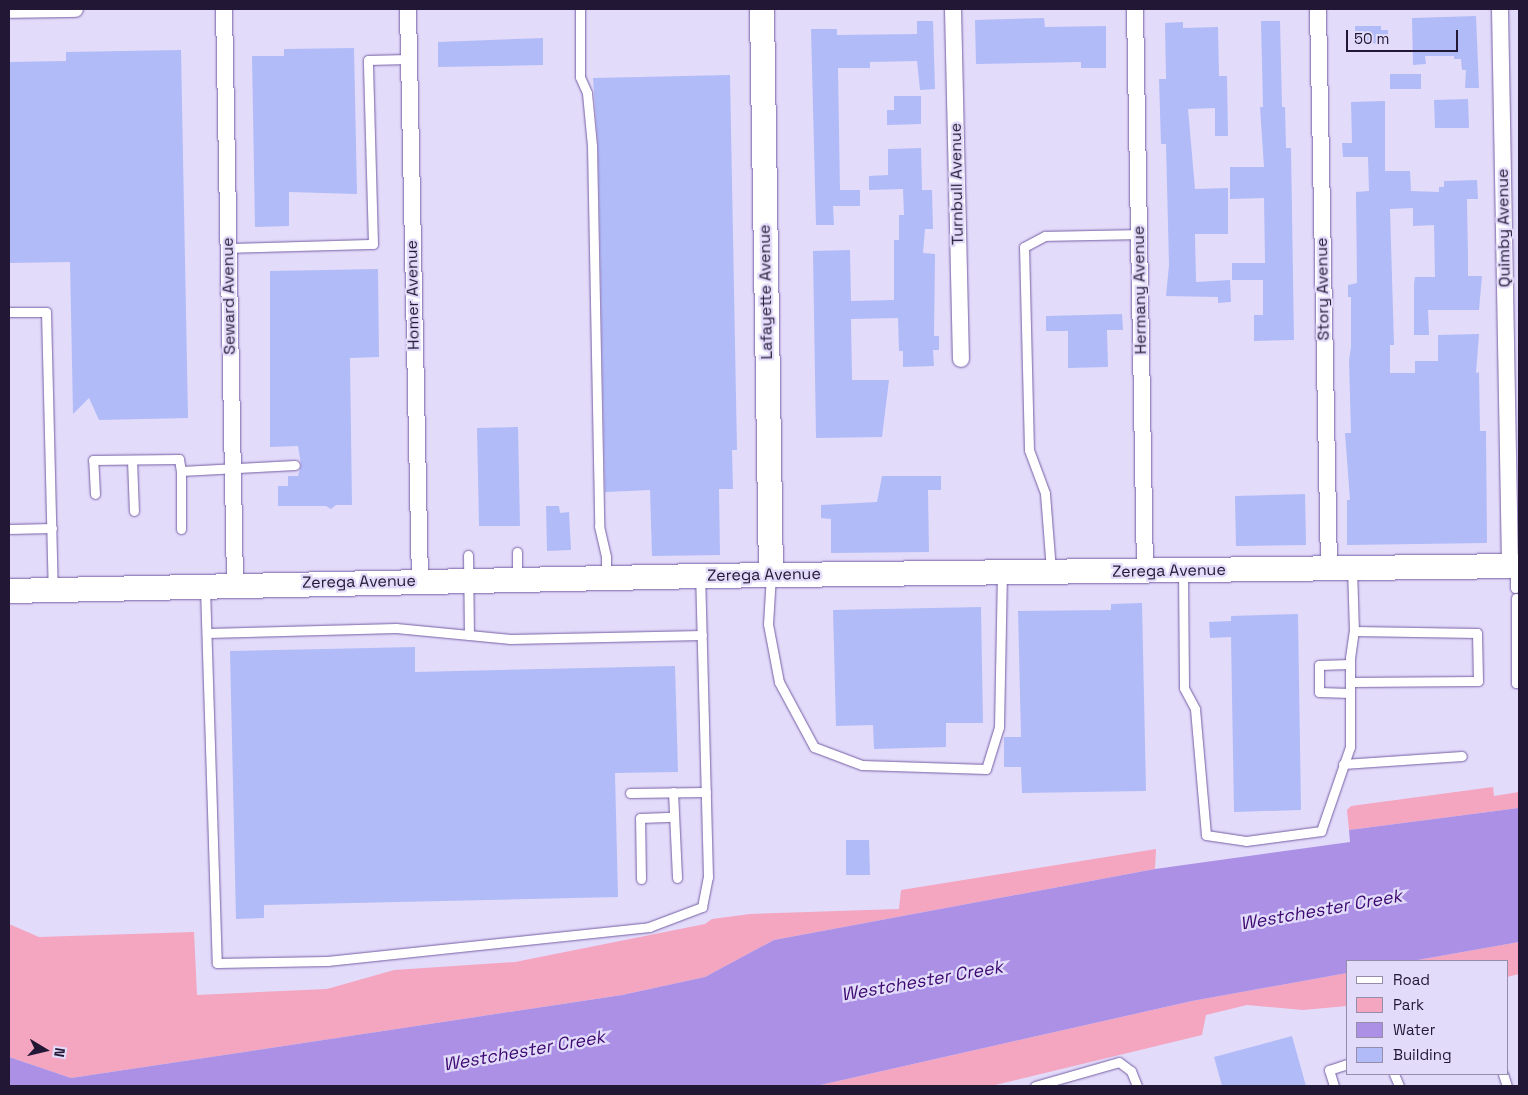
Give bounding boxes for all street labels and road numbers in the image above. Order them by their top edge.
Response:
street label: Turnbull Avenue [946,123,968,245]
street label: Quimby Avenue [1493,168,1515,288]
street label: Lafayette Avenue [755,224,777,360]
street label: Hermany Avenue [1129,225,1151,355]
street label: Seward Avenue [218,237,240,355]
street label: Story Avenue [1313,237,1333,341]
street label: Homer Avenue [402,240,424,350]
street label: Zerega Avenue [1112,560,1226,582]
street label: Zerega Avenue [707,564,821,586]
street label: Zerega Avenue [302,571,416,593]

